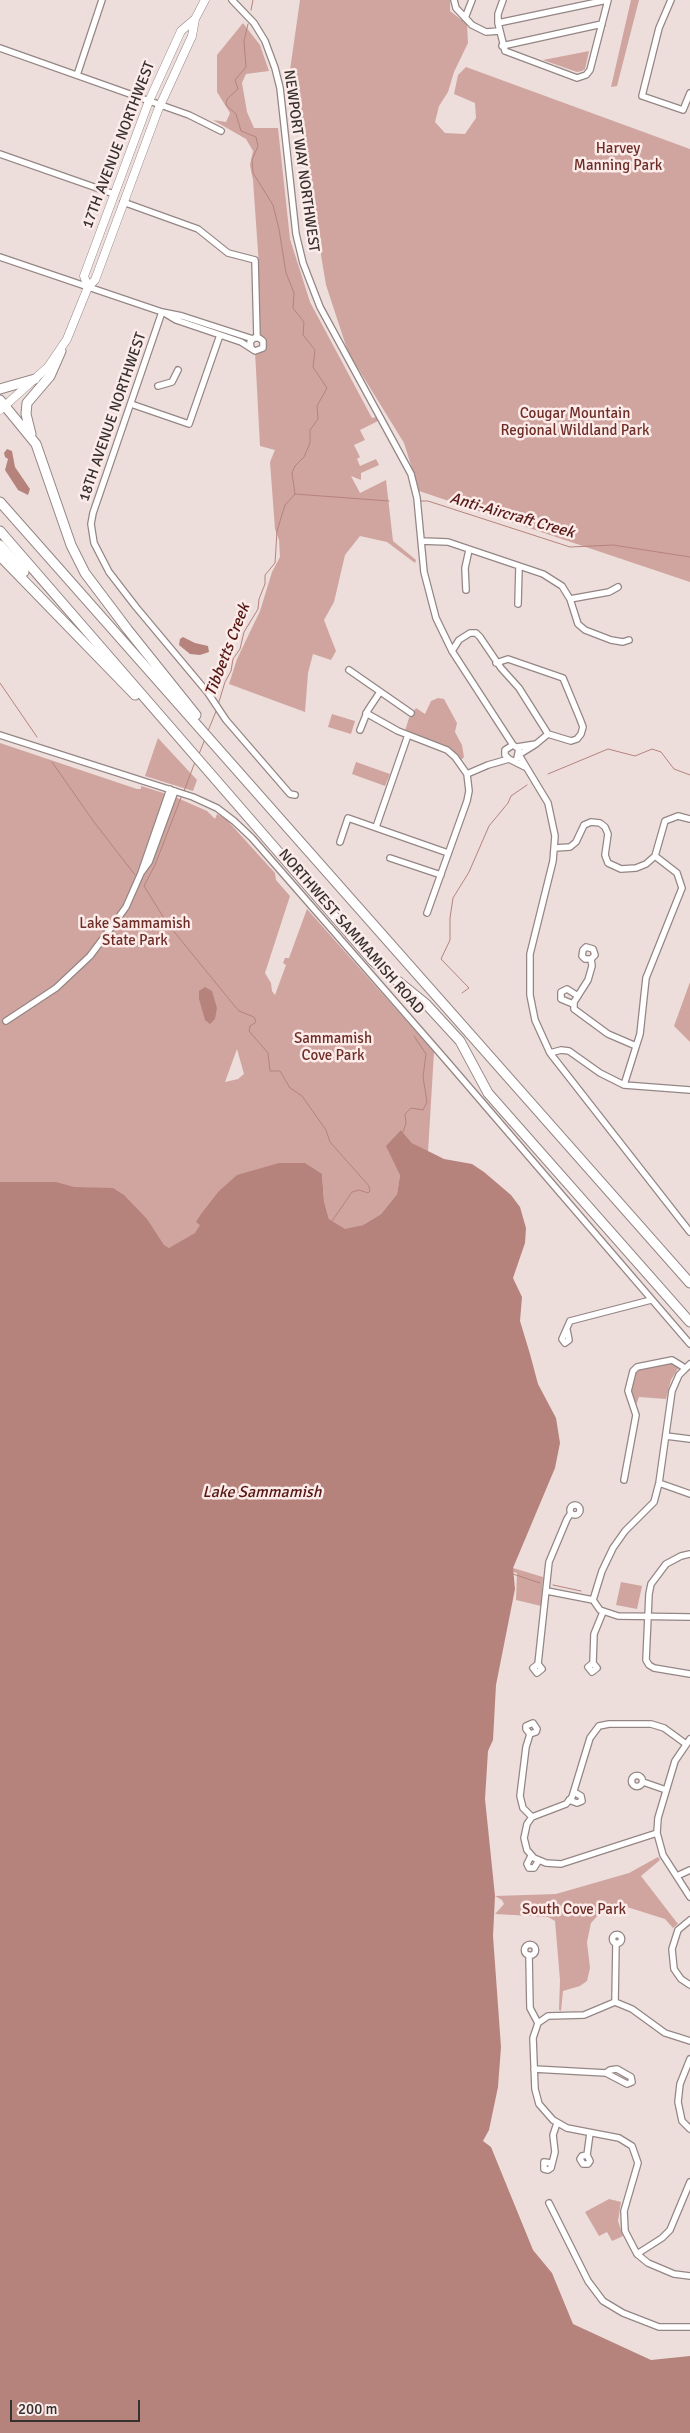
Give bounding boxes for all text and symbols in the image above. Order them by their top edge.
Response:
street label: 17TH AVENUE NORTHWEST [79,59,159,231]
street label: NEWPORT WAY NORTHWEST [279,69,323,253]
park label: Harvey Manning Park [574,140,662,175]
street label: 18TH AVENUE NORTHWEST [76,330,150,504]
park label: Cougar Mountain Regional Wildland Park [501,405,649,440]
water label: Anti-Aircraft Creek [448,489,576,543]
water label: Tibbetts Creek [201,601,255,699]
street label: NORTHWEST SAMMAMISH ROAD [274,846,428,1018]
park label: Lake Sammamish State Park [79,915,191,950]
park label: Sammamish Cove Park [294,1030,372,1065]
water label: Lake Sammamish [203,1483,321,1503]
park label: South Cove Park [522,1901,626,1919]
scale bar [12,2390,142,2422]
text: 200 m [18,2400,58,2418]

